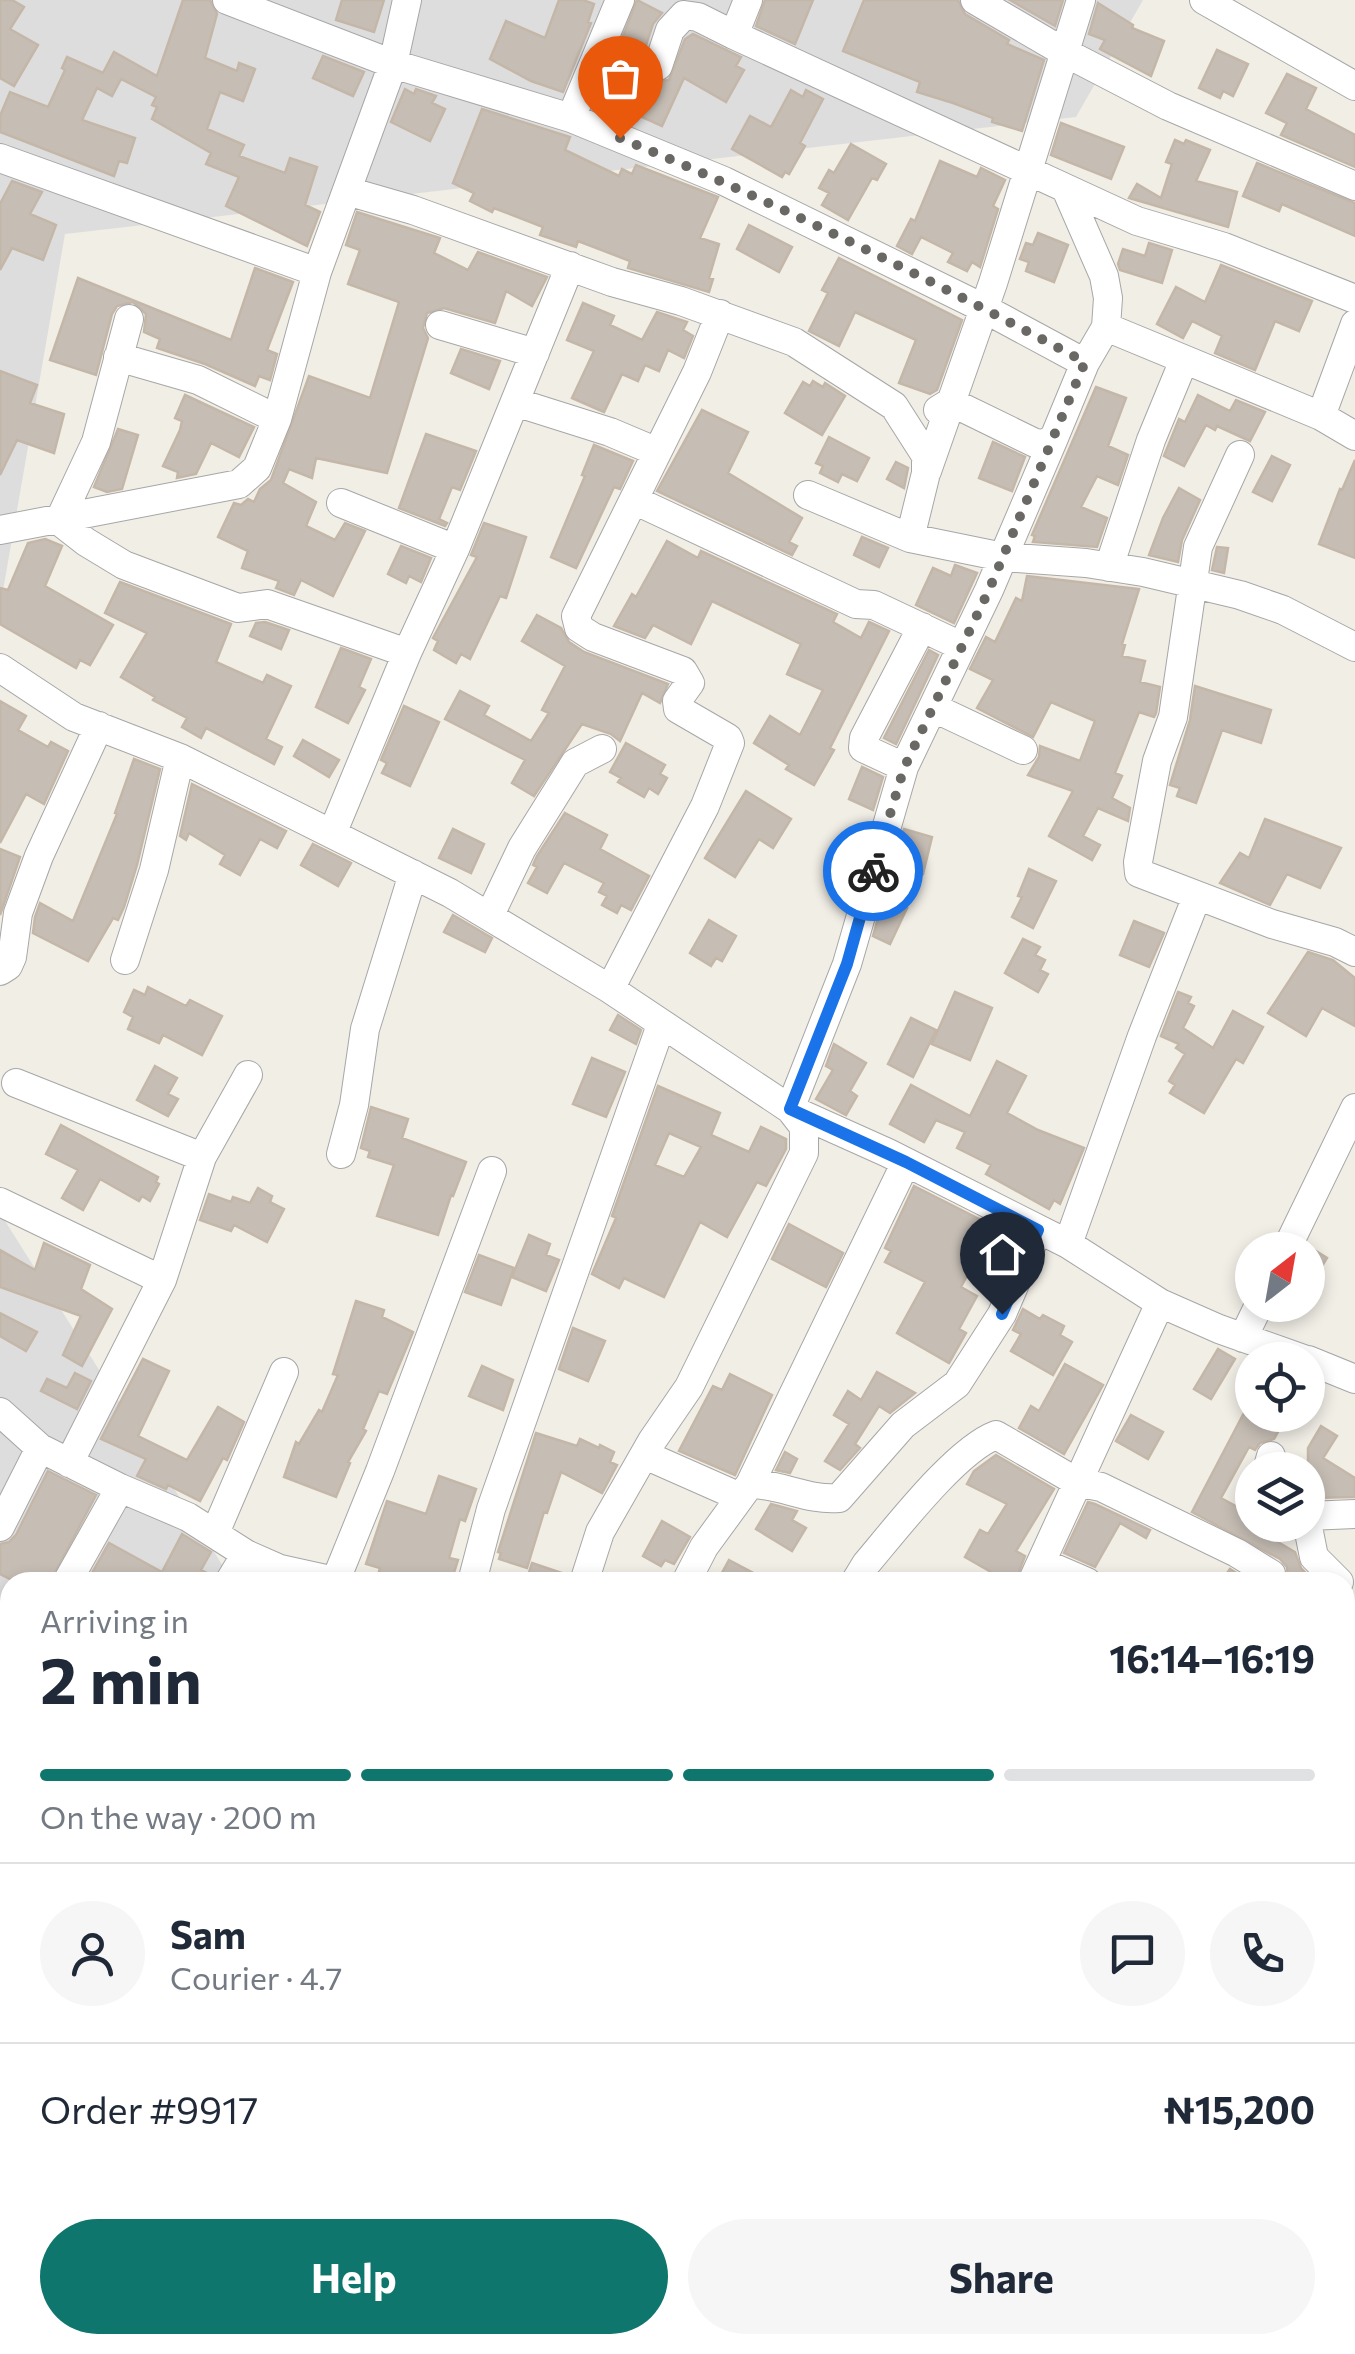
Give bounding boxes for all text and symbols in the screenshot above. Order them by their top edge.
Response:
pin [578,36,663,139]
icon: bag [593,51,648,106]
courier [823,821,923,921]
icon: bike [846,844,901,899]
pin [960,1212,1045,1315]
icon: home [975,1227,1030,1282]
north arrow [1235,1232,1325,1322]
map controls [1235,1232,1325,1542]
button: locate [1235,1342,1325,1432]
button: layers [1235,1452,1325,1542]
text: Arriving in [40,1600,189,1640]
text: 16:14–16:19 [1109,1634,1315,1681]
text: 2 min [40,1638,202,1717]
text: On the way · 200 m [40,1796,317,1836]
button: person [40,1901,145,2006]
button: chat [1080,1901,1185,2006]
button: phone [1210,1901,1315,2006]
text: Sam [170,1910,246,1957]
text: Courier · 4.7 [170,1957,343,1997]
text: Order #9917 [40,2085,258,2132]
text: ₦15,200 [1163,2085,1315,2132]
button: Help [40,2219,668,2334]
button: Share [688,2219,1315,2334]

